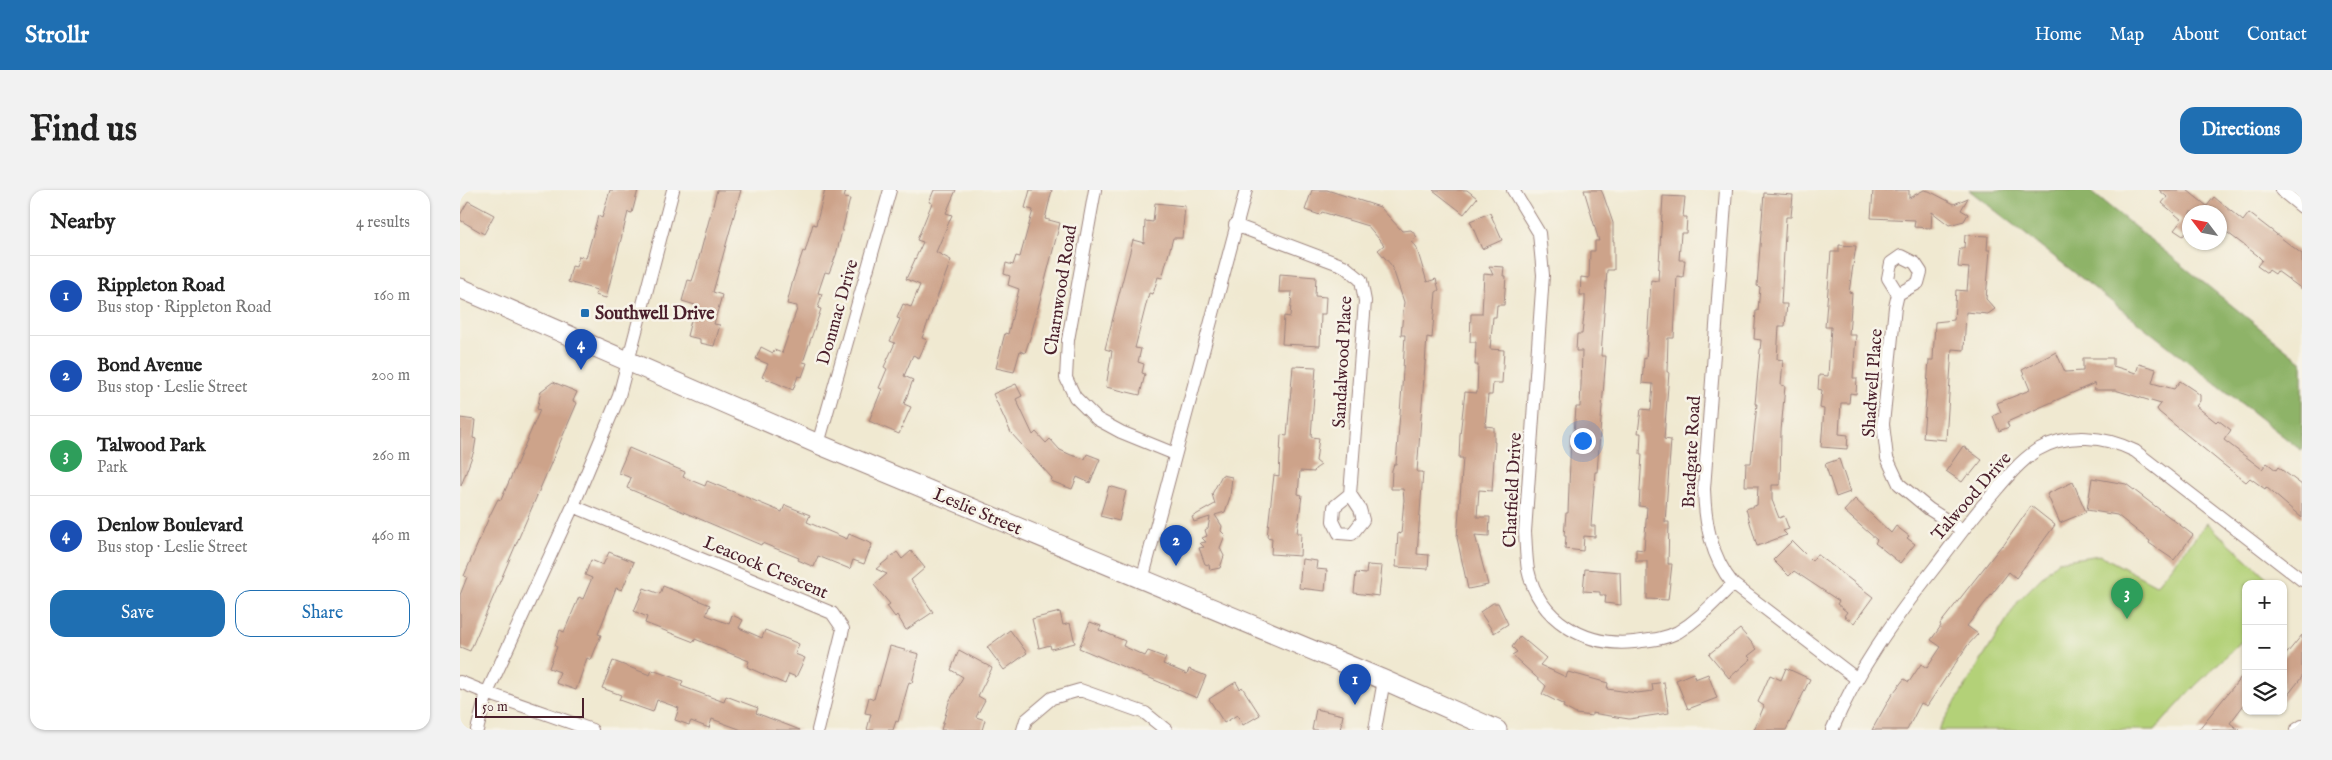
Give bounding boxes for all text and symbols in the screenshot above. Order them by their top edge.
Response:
text: Strollr [25,20,89,51]
text: Home [2035,24,2082,47]
text: Map [2110,24,2144,47]
text: About [2172,24,2219,47]
text: Contact [2247,24,2307,47]
button: Directions [2180,107,2302,154]
text: Find us [30,108,137,153]
north arrow [2182,205,2227,250]
text: Nearby [50,209,115,236]
text: 4 results [356,213,410,233]
street label: Charnwood Road [1040,223,1083,357]
street label: Donmac Drive [812,257,865,368]
text: Rippleton Road [97,274,225,298]
text: 1 [63,286,69,306]
text: 160 m [374,286,410,306]
street label: Sandalwood Place [1329,295,1358,429]
text: Bus stop · Rippleton Road [97,298,271,318]
place label: Southwell Drive [595,303,715,326]
marker: Southwell Drive [579,307,591,319]
street label: Shadwell Place [1858,328,1889,438]
pin: 4 [565,329,597,370]
text: Bond Avenue [97,354,202,378]
text: 2 [62,366,70,386]
text: 200 m [371,366,410,386]
text: Bus stop · Leslie Street [97,378,248,398]
street label: Bradgate Road [1678,395,1707,509]
your location [1570,428,1596,454]
street label: Chatfield Drive [1499,432,1528,548]
text: Talwood Park [97,434,206,458]
text: 3 [63,446,69,466]
text: 260 m [372,446,410,466]
street label: Talwood Drive [1927,448,2017,546]
text: Park [97,458,127,478]
street label: Leslie Street [930,483,1025,541]
text: Denlow Boulevard [97,514,243,538]
pin: 2 [1160,525,1192,566]
text: 4 [62,526,70,546]
text: 460 m [372,526,410,546]
street label: Leacock Crescent [700,532,831,605]
text: Bus stop · Leslie Street [97,538,248,558]
pin: 3 [2111,578,2143,619]
map controls [2242,580,2287,715]
button: + [2242,580,2287,625]
button: Save [50,590,225,637]
button: Share [235,590,410,637]
button: − [2242,625,2287,670]
pin: 1 [1339,664,1371,705]
button: layers [2242,670,2287,715]
scale bar [475,695,584,718]
text: 50 m [482,698,508,716]

